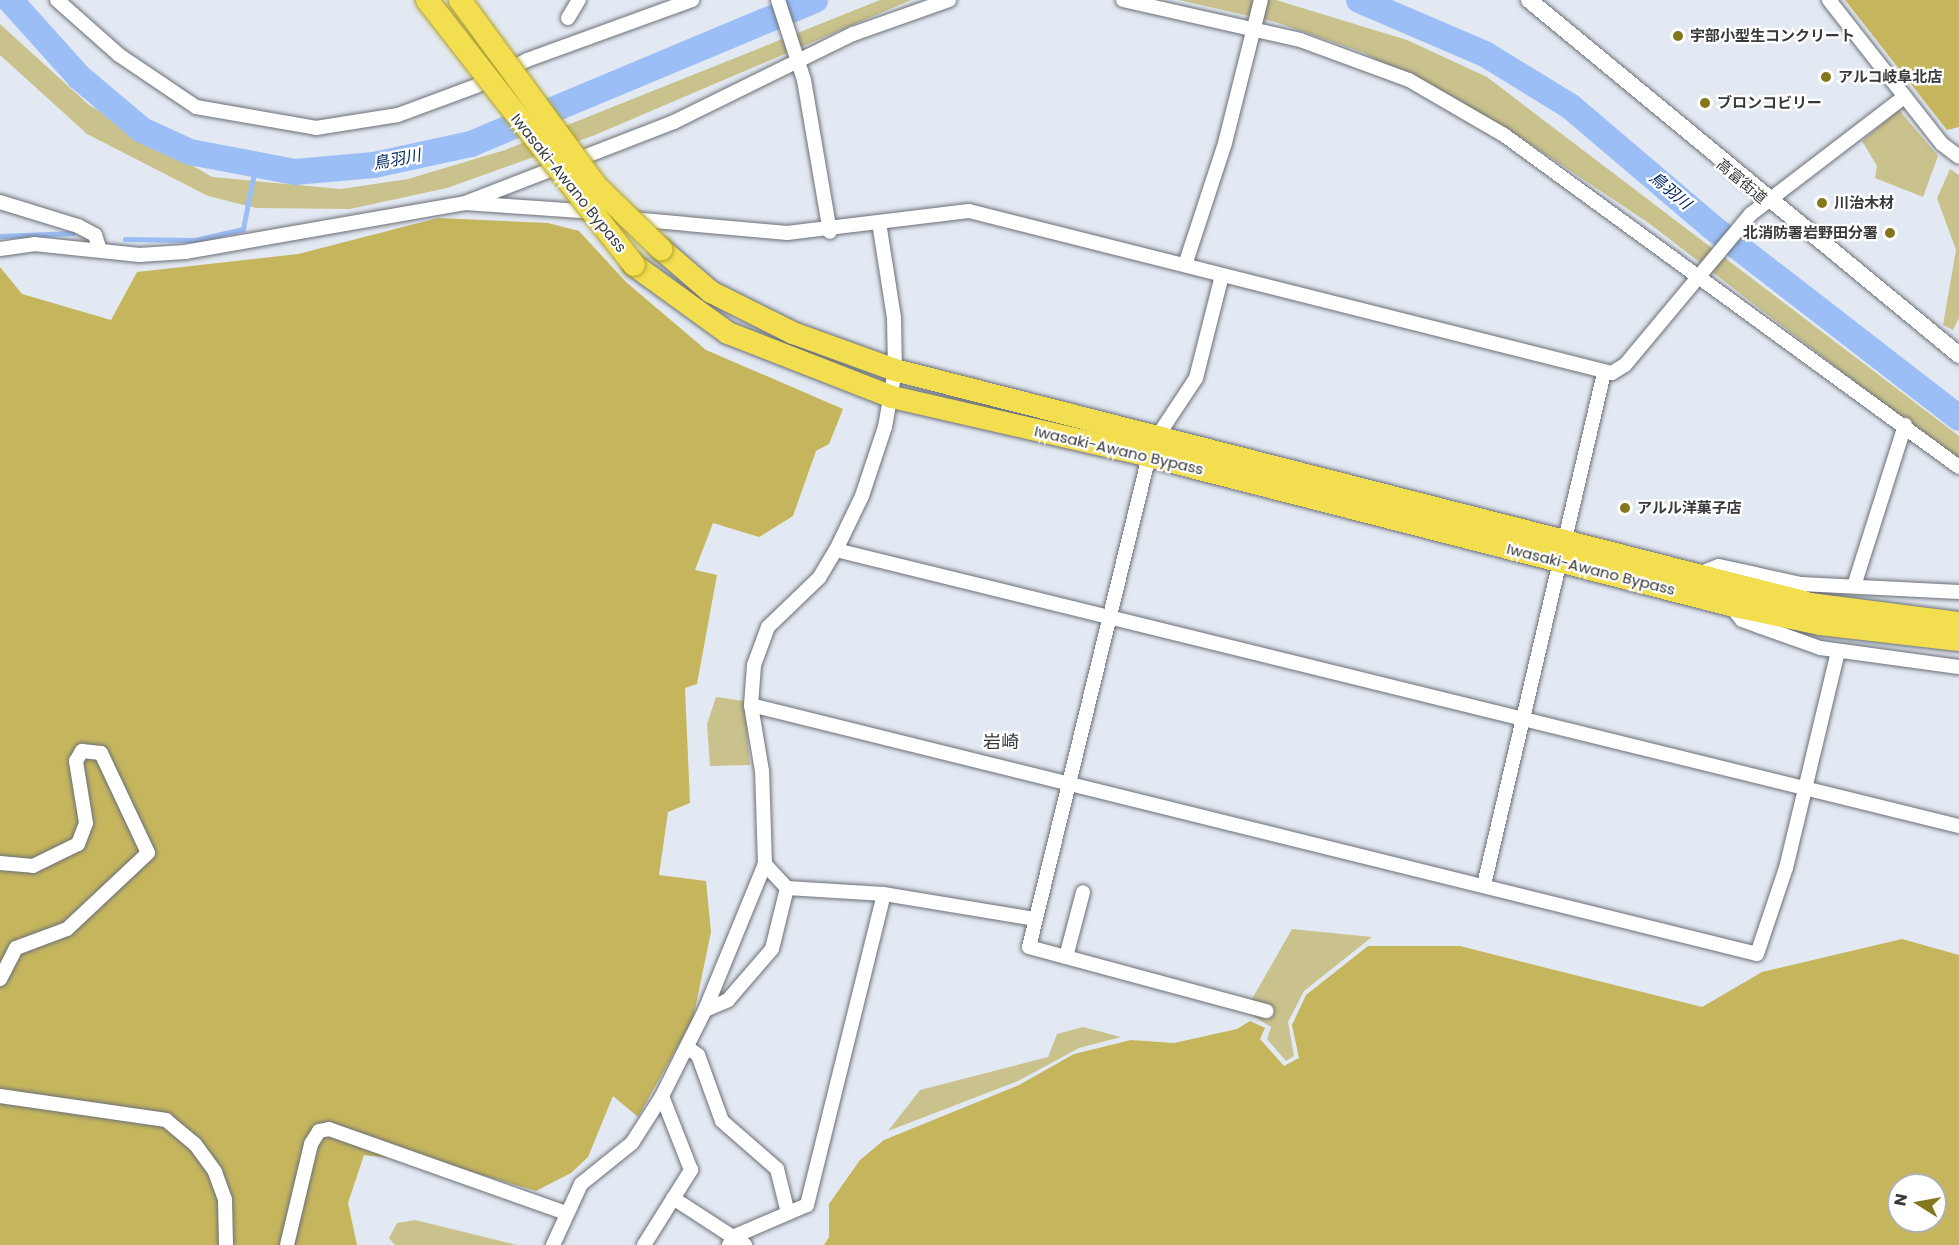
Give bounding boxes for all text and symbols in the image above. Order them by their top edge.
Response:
place label: 宇部小型生コンクリート [1690,27,1855,45]
marker: 宇部小型生コンクリート [1671,29,1685,43]
place label: アルコ岐阜北店 [1838,68,1943,86]
marker: アルコ岐阜北店 [1819,70,1833,84]
place label: ブロンコビリー [1717,94,1822,112]
marker: ブロンコビリー [1698,96,1712,110]
street label: Iwasaki-Awano Bypass [508,110,630,256]
water label: 鳥羽川 [372,146,422,174]
street label: 高富街道 [1713,155,1771,207]
water label: 鳥羽川 [1645,168,1695,214]
place label: 川治木材 [1834,194,1894,212]
marker: 川治木材 [1815,196,1829,210]
place label: 北消防署岩野田分署 [1743,224,1878,242]
marker: 北消防署岩野田分署 [1883,226,1897,240]
street label: Iwasaki-Awano Bypass [1033,422,1205,478]
place label: アルル洋菓子店 [1637,499,1742,517]
marker: アルル洋菓子店 [1618,501,1632,515]
street label: Iwasaki-Awano Bypass [1505,539,1677,599]
district label: 岩崎 [983,731,1019,753]
north arrow [1887,1173,1947,1233]
text: N [1888,1192,1913,1208]

